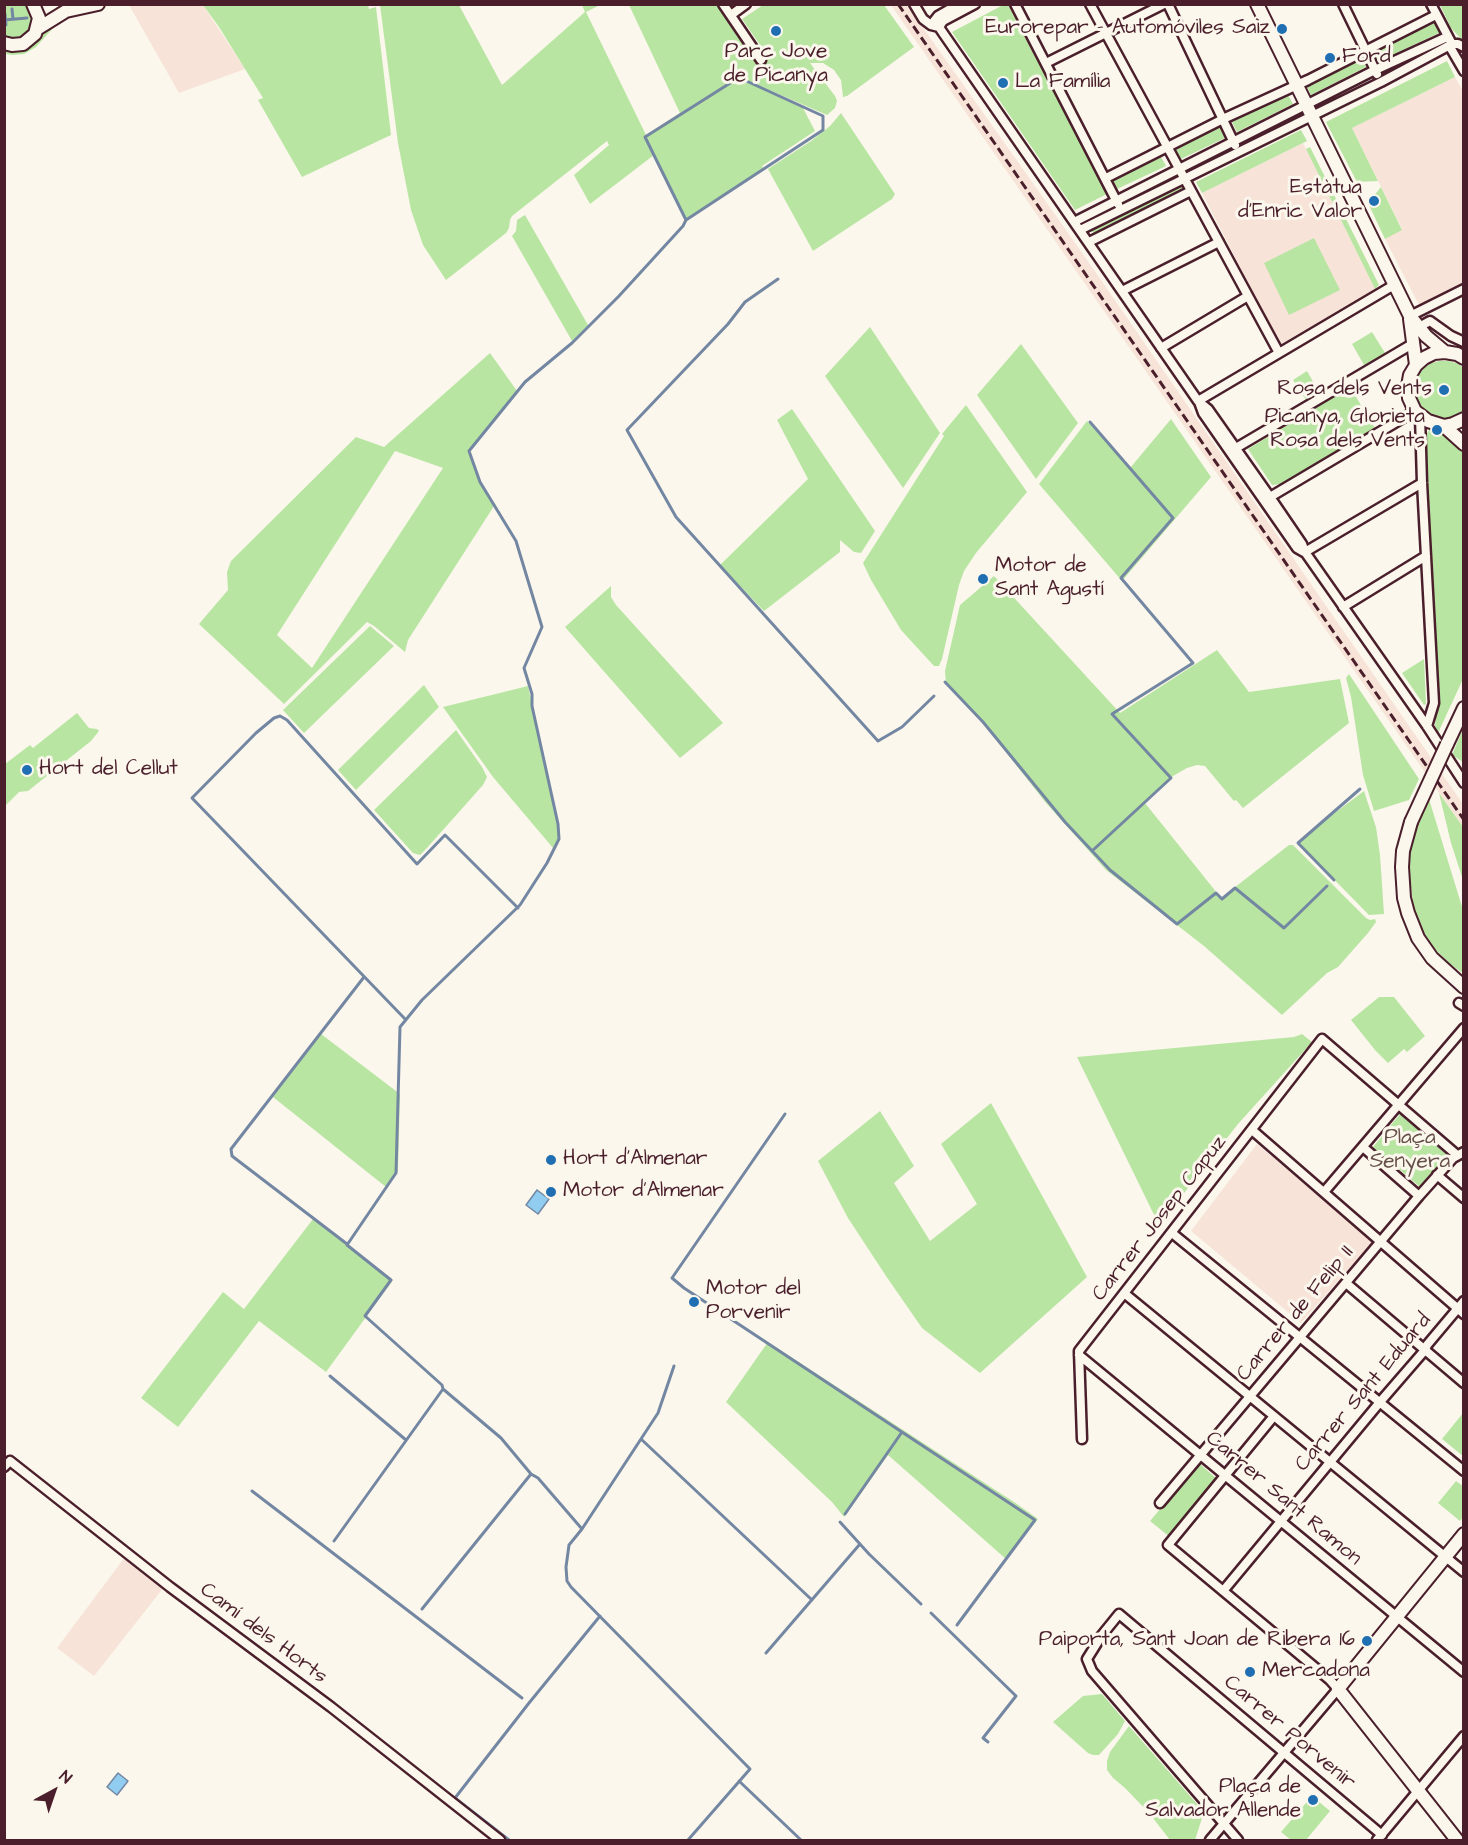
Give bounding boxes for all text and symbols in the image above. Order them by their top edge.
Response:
place label: Eurorepar - Automóviles Saiz [985,16,1270,42]
marker: Eurorepar - Automóviles Saiz [1275,22,1289,36]
marker: Parc Jove de Picanya [769,24,783,38]
place label: Parc Jove de Picanya [724,40,828,90]
place label: Ford [1342,45,1391,71]
marker: Ford [1323,51,1337,65]
place label: La Família [1015,70,1111,96]
marker: La Família [996,76,1010,90]
place label: Estàtua d'Enric Valor [1238,176,1362,226]
marker: Estàtua d'Enric Valor [1367,194,1381,208]
place label: Rosa dels Vents [1277,377,1432,403]
marker: Rosa dels Vents [1437,383,1451,397]
place label: Picanya, Glorieta Rosa dels Vents [1265,405,1425,455]
marker: Picanya, Glorieta Rosa dels Vents [1430,423,1444,437]
place label: Motor de Sant Agustí [995,554,1104,604]
marker: Motor de Sant Agustí [976,572,990,586]
place label: Hort del Cellut [39,757,178,783]
marker: Hort del Cellut [20,763,34,777]
park label: Plaça Senyera [1370,1126,1450,1176]
street label: Carrer Josep Capuz [1087,1131,1233,1307]
place label: Hort d'Almenar [563,1147,707,1173]
marker: Hort d'Almenar [544,1153,558,1167]
place label: Motor d'Almenar [563,1179,724,1205]
marker: Motor d'Almenar [544,1185,558,1199]
street label: Carrer de Felip II [1232,1241,1360,1387]
place label: Motor del Porvenir [706,1277,801,1327]
marker: Motor del Porvenir [687,1295,701,1309]
street label: Carrer Sant Eduard [1291,1309,1437,1477]
street label: Carrer Sant Ramon [1200,1426,1366,1572]
street label: Camí dels Horts [194,1578,332,1690]
place label: Paiporta, Sant Joan de Ribera 16 [1039,1628,1355,1654]
marker: Paiporta, Sant Joan de Ribera 16 [1360,1634,1374,1648]
place label: Mercadona [1262,1659,1370,1685]
marker: Mercadona [1243,1665,1257,1679]
street label: Carrer Porvenir [1218,1671,1360,1795]
north arrow [24,1761,84,1821]
text: N [55,1766,76,1789]
place label: Plaça de Salvador Allende [1145,1775,1301,1825]
marker: Plaça de Salvador Allende [1306,1793,1320,1807]

